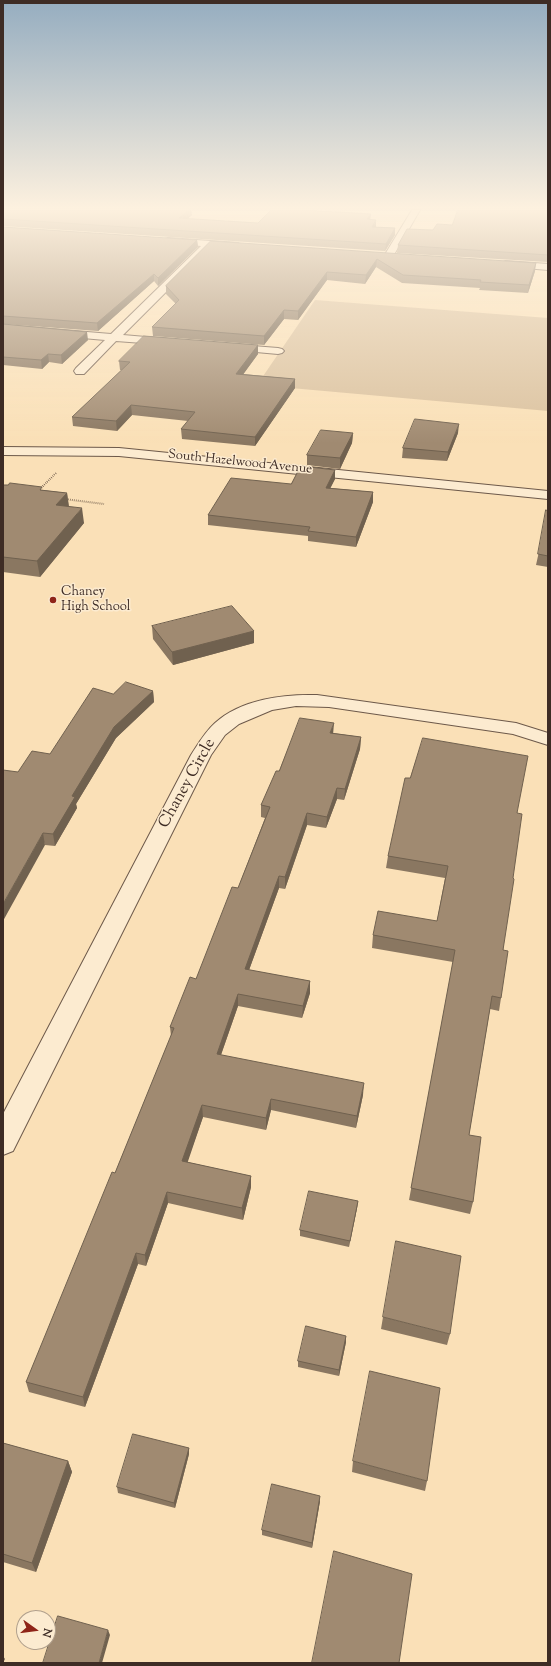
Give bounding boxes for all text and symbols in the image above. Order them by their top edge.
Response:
street label: South Hazelwood Avenue [167,448,313,478]
place label: Chaney High School [61,585,130,616]
marker: Chaney High School [48,595,58,605]
street label: Chaney Circle [155,736,221,832]
north arrow [16,1610,56,1650]
text: N [38,1626,55,1639]

